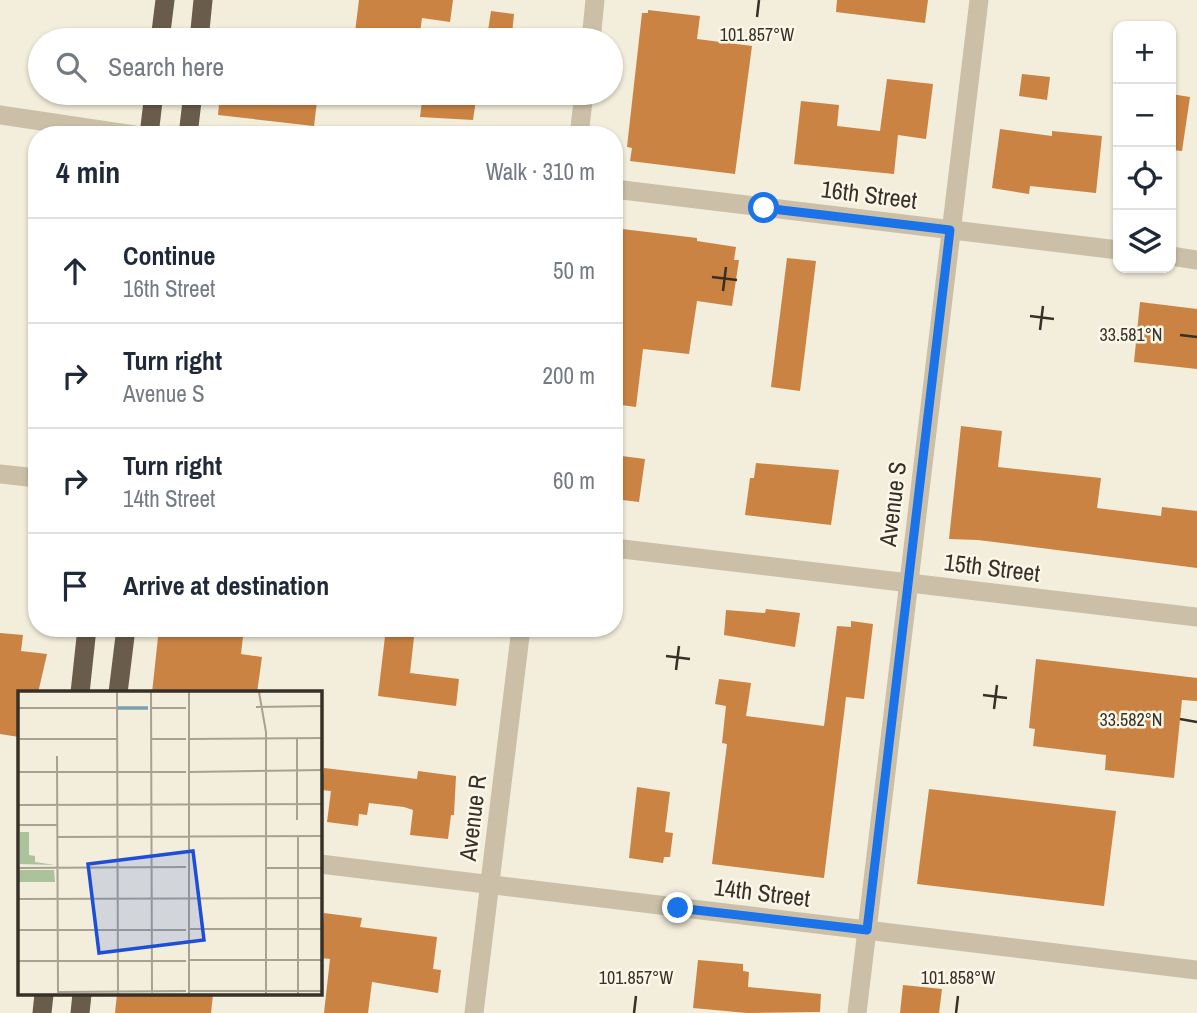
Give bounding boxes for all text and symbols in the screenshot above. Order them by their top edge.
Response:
map controls [1113,21,1176,273]
button: + [1113,21,1176,84]
text: 101.857°W [720,22,794,47]
search box [28,28,623,105]
icon: search [52,48,90,86]
text: Search here [108,49,224,84]
button: − [1113,84,1176,147]
button: locate [1113,147,1176,210]
text: 4 min [56,152,120,192]
text: Walk · 310 m [486,156,595,187]
street label: 16th Street [819,172,919,216]
route start [748,192,779,223]
button: layers [1113,210,1176,273]
text: Continue [123,238,215,273]
icon: ahead [56,252,94,290]
text: 50 m [553,255,595,286]
text: 16th Street [123,273,215,304]
text: 33.581°N [1100,322,1163,347]
text: Turn right [123,343,222,378]
icon: right [56,357,94,395]
text: 200 m [543,360,595,391]
text: Avenue S [123,378,204,409]
text: Turn right [123,448,222,483]
street label: Avenue S [871,460,913,549]
icon: right [56,462,94,500]
text: 60 m [553,465,595,496]
text: 14th Street [123,483,215,514]
street label: 15th Street [942,545,1042,589]
icon: arrive [56,567,94,605]
text: Arrive at destination [123,568,329,603]
inset map [18,691,322,996]
text: 33.582°N [1100,707,1163,732]
street label: Avenue R [451,773,493,864]
street label: 14th Street [712,870,812,914]
route end [662,892,693,923]
text: 101.857°W [599,965,673,990]
text: 101.858°W [921,965,995,990]

